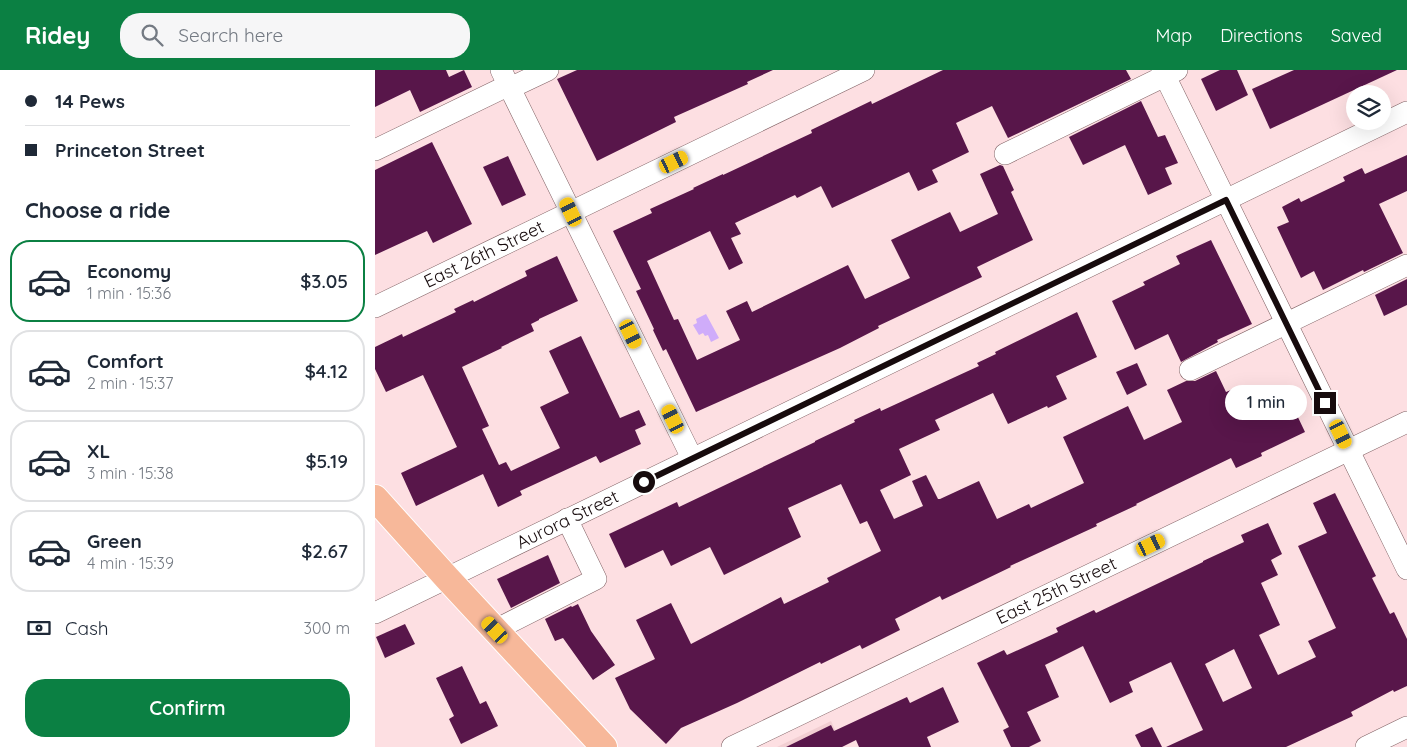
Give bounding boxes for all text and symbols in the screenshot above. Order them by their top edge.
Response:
search box [120,13,470,58]
text: Ridey [25,20,90,50]
icon: search [138,21,166,49]
text: Search here [178,23,283,47]
text: Map [1155,24,1192,47]
text: Directions [1220,24,1303,47]
text: Saved [1331,24,1382,47]
map controls [1346,85,1391,130]
button: layers [1346,85,1391,130]
text: 14 Pews [55,89,125,113]
text: Princeton Street [55,138,205,162]
car [657,149,690,175]
car [557,195,584,229]
text: Choose a ride [25,196,170,224]
street label: East 26th Street [420,215,548,293]
icon: car [27,259,72,304]
text: Economy [87,259,171,283]
text: $3.05 [300,269,348,293]
text: 1 min · 15:36 [87,283,171,303]
car [617,317,644,351]
icon: car [27,349,72,394]
text: Comfort [87,349,164,373]
text: $4.12 [305,359,348,383]
text: 2 min · 15:37 [87,373,174,393]
callout: 1 min [1225,386,1307,420]
text: 1 min [1247,392,1285,412]
route end [1314,392,1336,414]
car [659,402,686,436]
car [1327,417,1354,451]
icon: car [27,439,72,484]
text: XL [87,439,110,463]
text: $5.19 [305,449,348,473]
text: 3 min · 15:38 [87,463,174,483]
route start [633,471,655,493]
street label: Aurora Street [512,485,622,554]
icon: car [27,529,72,574]
text: Green [87,529,142,553]
car [1134,532,1167,558]
text: $2.67 [301,539,348,563]
street label: East 25th Street [992,552,1120,629]
text: 4 min · 15:39 [87,553,174,573]
icon: cash [25,614,53,642]
car [479,614,510,646]
text: Cash [65,616,109,640]
text: 300 m [304,618,350,638]
button: Confirm [25,679,350,737]

